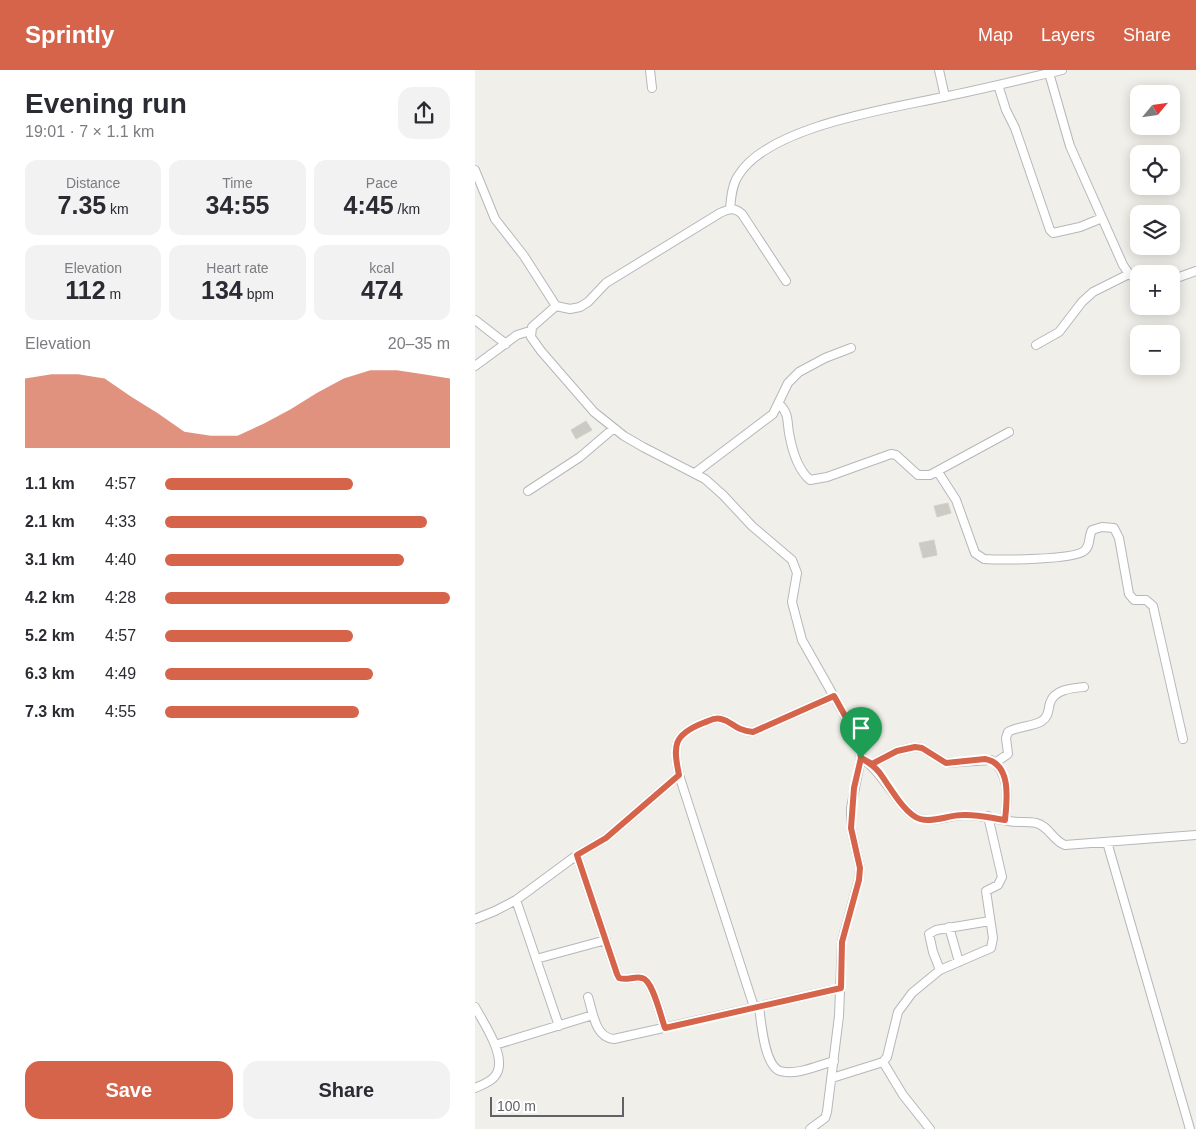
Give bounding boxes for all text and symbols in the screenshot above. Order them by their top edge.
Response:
text: Sprintly [25,21,114,48]
text: Map [978,25,1013,45]
text: Layers [1041,25,1095,45]
text: Share [1123,25,1171,45]
north arrow [1130,85,1180,135]
map controls [1130,85,1180,375]
button: share [398,87,450,139]
text: Evening run [25,88,187,119]
text: 19:01 · 7 × 1.1 km [25,123,154,140]
button: locate [1130,145,1180,195]
text: Distance [66,175,120,191]
text: Time [222,175,253,191]
text: Pace [366,175,398,191]
text: 7.35 [58,191,106,219]
text: 34:55 [206,191,269,219]
text: 4:45 [344,191,394,219]
text: km [106,201,129,217]
text: /km [394,201,420,217]
button: layers [1130,205,1180,255]
text: Elevation [64,260,122,276]
text: Heart rate [206,260,269,276]
text: kcal [369,260,394,276]
button: + [1130,265,1180,315]
text: 112 [65,276,106,304]
text: 134 [201,276,243,304]
text: 474 [361,276,403,304]
text: m [106,286,121,302]
text: bpm [243,286,274,302]
button: − [1130,325,1180,375]
text: Elevation [25,335,91,352]
text: 20–35 m [388,335,450,352]
text: 1.1 km [25,475,75,492]
text: 4:57 [105,475,136,492]
text: 2.1 km [25,513,75,530]
text: 4:33 [105,513,136,530]
text: 3.1 km [25,551,75,568]
text: 4:40 [105,551,136,568]
text: 4.2 km [25,589,75,606]
text: 4:28 [105,589,136,606]
text: 5.2 km [25,627,75,644]
text: 4:57 [105,627,136,644]
text: 6.3 km [25,665,75,682]
text: 4:49 [105,665,136,682]
text: 7.3 km [25,703,75,720]
text: 4:55 [105,703,136,720]
pin [840,707,882,758]
icon: arrive [847,714,875,742]
button: Save [25,1061,233,1119]
button: Share [243,1061,450,1119]
scale bar [490,1094,624,1117]
text: 100 m [497,1098,536,1114]

